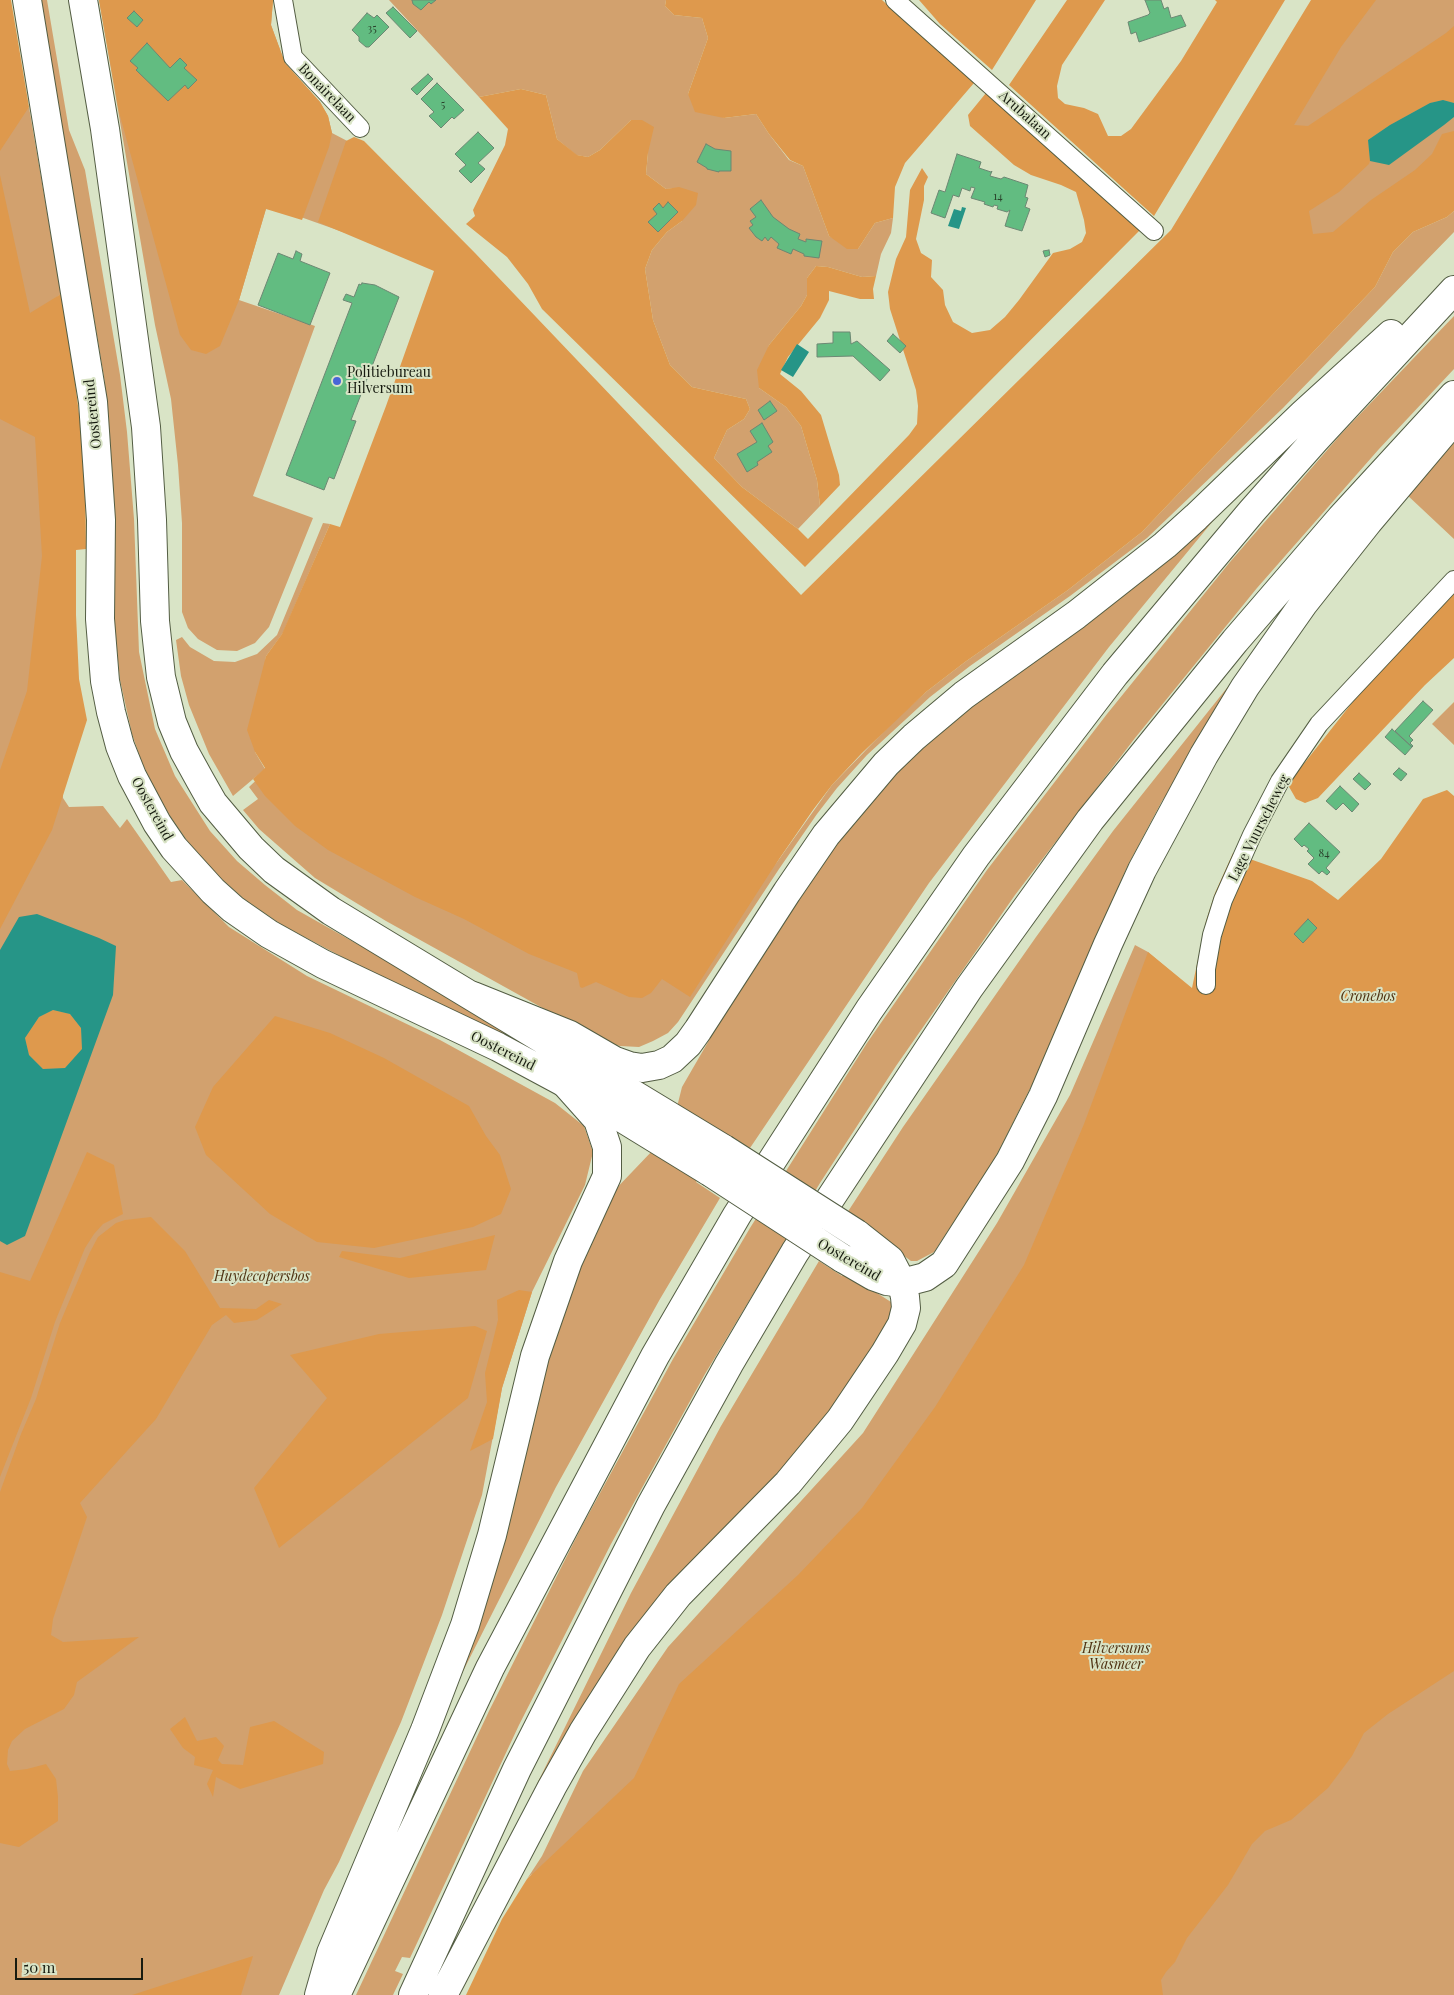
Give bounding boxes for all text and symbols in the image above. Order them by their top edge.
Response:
house number: 35 [367,22,377,36]
street label: Bonairelaan [295,60,359,126]
street label: Arubalaan [995,87,1055,143]
house number: 5 [441,98,445,112]
house number: 14 [993,190,1003,204]
place label: Politiebureau Hilversum [347,365,431,398]
marker: Politiebureau Hilversum [331,375,343,387]
street label: Oostereind [81,378,105,450]
street label: Lage Vuurscheweg [1225,772,1293,884]
street label: Oostereind [128,774,176,844]
house number: 84 [1318,847,1330,861]
park label: Cronebos [1340,989,1396,1005]
street label: Oostereind [468,1028,538,1074]
street label: Oostereind [815,1235,883,1285]
park label: Huydecopersbos [214,1269,310,1285]
park label: Hilversums Wasmeer [1082,1641,1150,1674]
scale bar [18,1948,145,1980]
text: 50 m [23,1957,55,1977]

